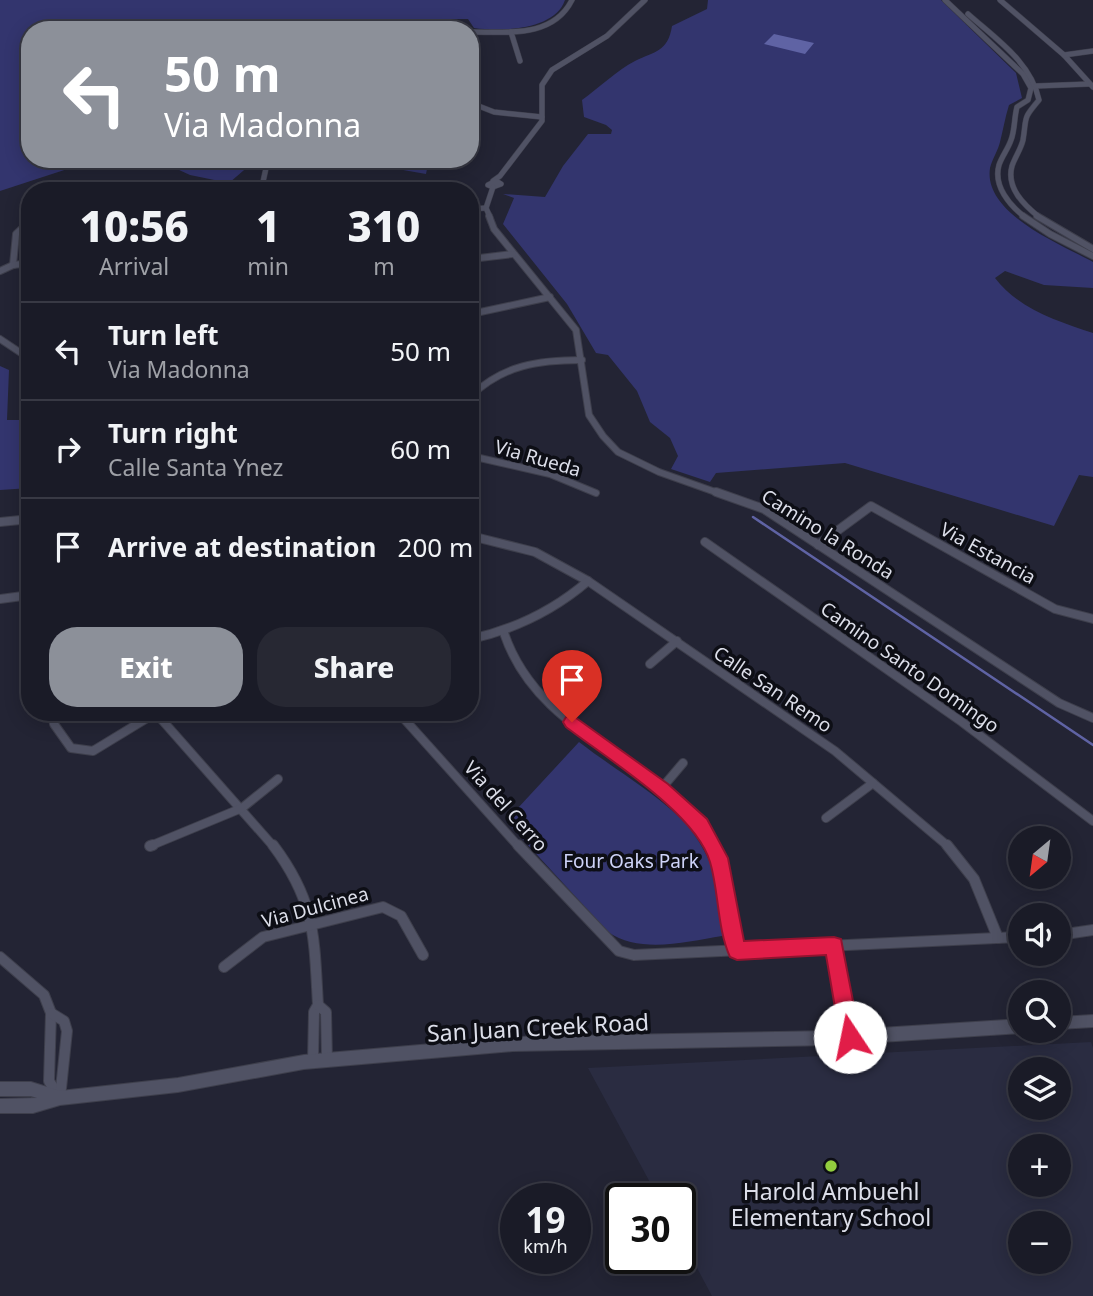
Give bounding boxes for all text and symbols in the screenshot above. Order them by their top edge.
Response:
text: 50 m [164,40,281,106]
icon: left [49,49,140,140]
text: Via Madonna [164,103,361,146]
text: 10:56 [80,197,189,254]
text: 1 [256,197,280,254]
text: 310 [348,197,420,254]
text: Arrival [99,250,169,282]
text: min [247,250,289,282]
text: m [373,250,395,282]
text: Turn left [108,317,219,353]
icon: left [49,332,87,370]
text: 50 m [390,333,451,369]
text: Via Madonna [108,353,250,385]
text: Turn right [108,415,238,451]
icon: right [49,430,87,468]
text: 60 m [390,431,451,467]
street label: Via Rueda [492,433,584,483]
text: Calle Santa Ynez [108,451,283,483]
street label: Camino la Ronda [757,483,899,585]
street label: Via Estancia [936,516,1040,590]
icon: arrive [49,528,87,566]
text: Arrive at destination [108,529,377,565]
text: 200 m [398,529,473,565]
street label: Camino Santo Domingo [815,595,1005,739]
button: Exit [49,627,243,707]
button: Share [257,627,451,707]
street label: Calle San Remo [709,640,837,738]
pin [542,650,602,722]
icon: arrive [553,661,591,699]
street label: Via del Cerro [458,755,554,857]
north arrow [1008,826,1071,889]
map controls [1008,826,1071,1274]
park label: Four Oaks Park [563,848,699,874]
street label: Via Dulcinea [259,880,371,934]
button: sound [1008,903,1071,966]
button: search [1008,980,1071,1043]
position arrow [813,1000,887,1074]
street label: San Juan Creek Road [426,1005,650,1049]
button: layers [1008,1057,1071,1120]
button: + [1008,1134,1071,1197]
marker: Harold Ambuehl Elementary School [823,1158,839,1174]
place label: Harold Ambuehl Elementary School [731,1175,931,1233]
speed limit sign: 30 [605,1183,696,1274]
text: 19 [525,1196,566,1243]
button: − [1008,1211,1071,1274]
text: km/h [523,1234,568,1258]

